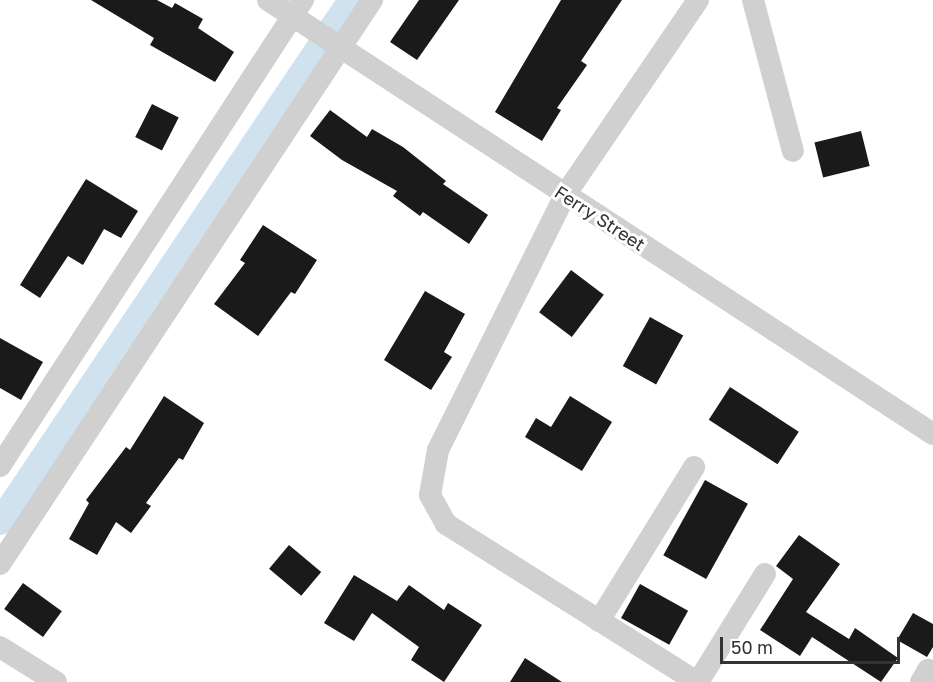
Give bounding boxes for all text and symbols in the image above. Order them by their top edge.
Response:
street label: Ferry Street [551,181,649,255]
scale bar [723,625,903,663]
text: 50 m [731,636,773,658]

